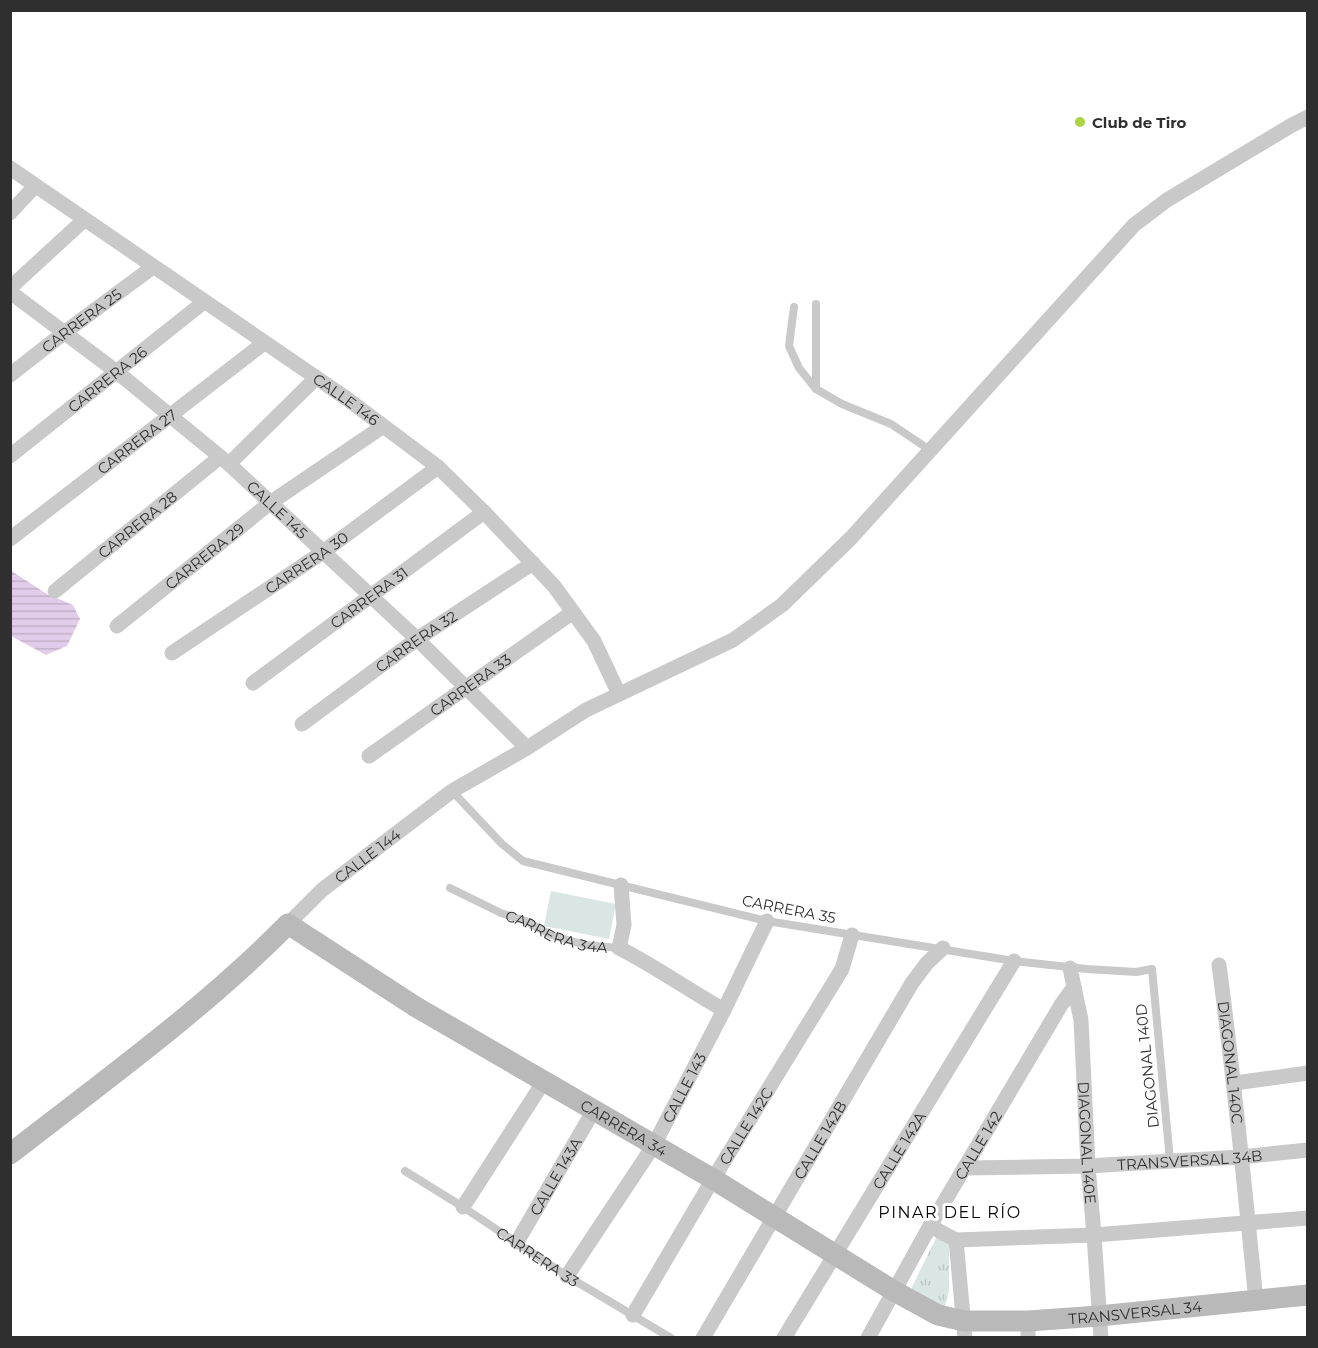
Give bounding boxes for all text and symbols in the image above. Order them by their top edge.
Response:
place label: Club de Tiro [1092,113,1186,132]
marker: Club de Tiro [1073,115,1087,129]
street label: CARRERA 25 [37,284,125,356]
street label: CARRERA 26 [64,342,151,416]
street label: CALLE 146 [309,369,383,429]
street label: CARRERA 27 [93,404,181,478]
street label: CALLE 145 [243,476,312,542]
street label: CARRERA 28 [94,486,181,562]
street label: CARRERA 29 [161,518,248,593]
street label: CARRERA 30 [261,527,352,598]
street label: CARRERA 31 [326,562,412,632]
street label: CARRERA 32 [371,606,460,676]
street label: CARRERA 33 [426,649,515,720]
street label: CALLE 144 [330,824,404,887]
street label: CARRERA 35 [740,891,838,927]
street label: CARRERA 34A [503,906,609,956]
street label: DIAGONAL 140C [1214,1000,1247,1125]
street label: DIAGONAL 140D [1131,1003,1163,1129]
street label: CALLE 143 [658,1049,710,1126]
street label: DIAGONAL 140E [1074,1081,1101,1205]
street label: CALLE 142C [715,1084,777,1168]
street label: CARRERA 34 [577,1095,671,1160]
street label: CALLE 142B [789,1097,850,1183]
street label: CALLE 142 [950,1107,1006,1183]
street label: CALLE 142A [868,1108,930,1192]
street label: CALLE 143A [525,1134,586,1219]
street label: TRANSVERSAL 34B [1117,1145,1263,1174]
district label: PINAR DEL RÍO [878,1203,1022,1222]
street label: CARRERA 33 [493,1222,583,1291]
street label: TRANSVERSAL 34 [1068,1296,1203,1328]

